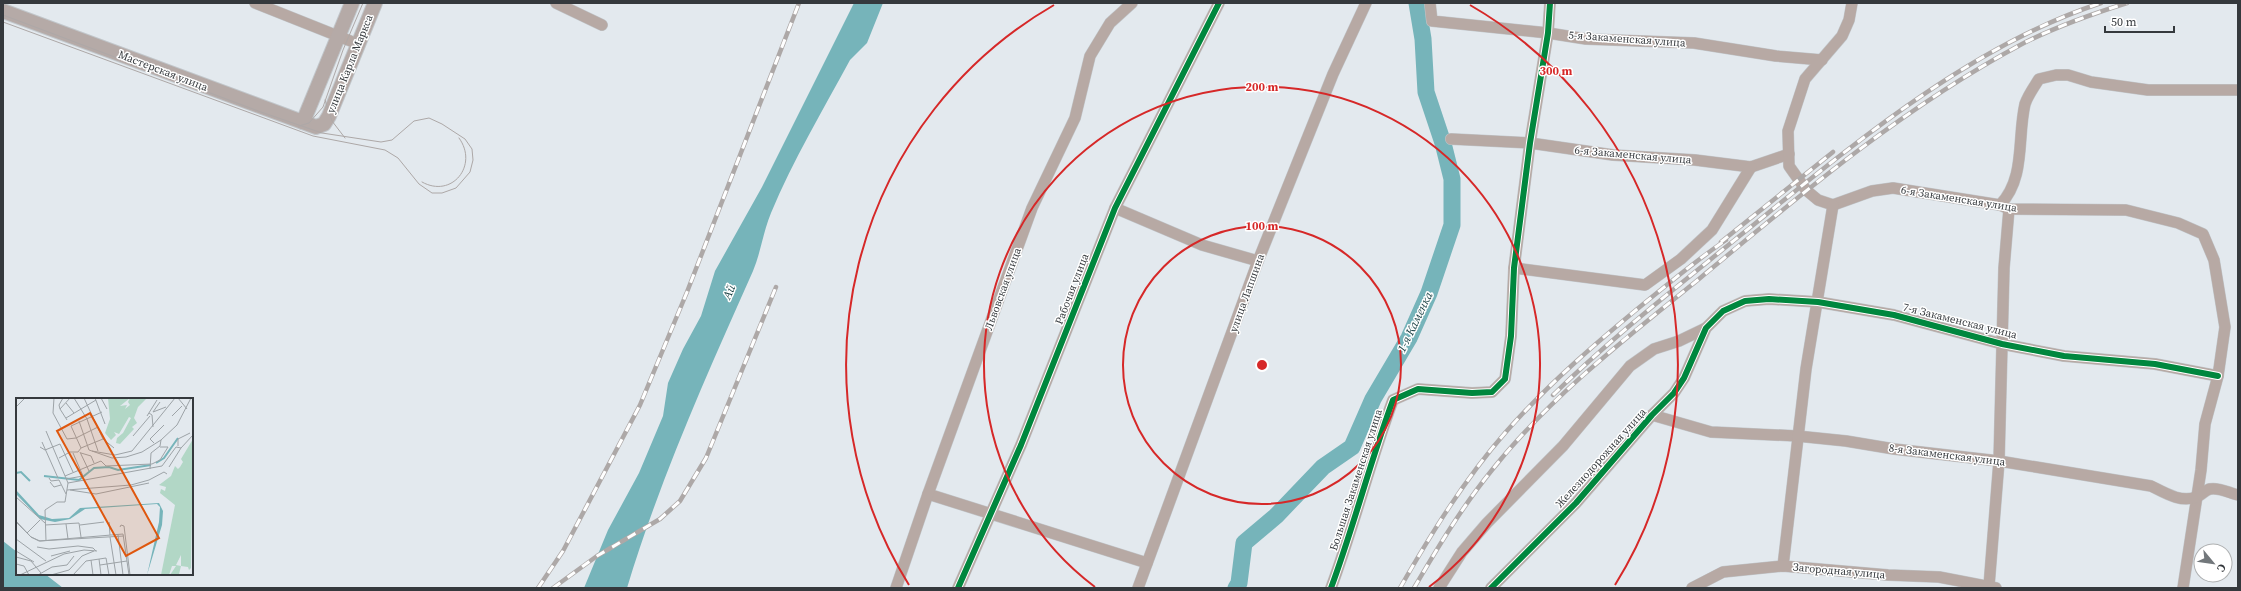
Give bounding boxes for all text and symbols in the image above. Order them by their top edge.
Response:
scale bar [2105,8,2174,34]
street label: улица Карла Маркса [323,12,377,116]
text: 50 m [2111,14,2137,30]
street label: 5-я Закаменская улица [1568,27,1686,51]
street label: Мастерская улица [116,47,210,95]
text: 300 m [1540,63,1573,79]
text: 200 m [1246,79,1279,95]
street label: 6-я Закаменская улица [1574,142,1692,168]
street label: 6-я Закаменская улица [1900,182,2018,216]
text: 100 m [1246,218,1279,234]
street label: Львовская улица [981,245,1025,332]
street label: Рабочая улица [1052,251,1093,327]
street label: улица Лапшина [1226,251,1268,334]
water label: Ай [718,282,739,303]
water label: 1-я Каменка [1393,288,1437,355]
street label: 7-я Закаменская улица [1901,300,2019,343]
centre of rings [1255,358,1269,372]
inset map [16,398,193,575]
street label: Железнодорожная улица [1552,405,1650,511]
street label: Большая Закаменская улица [1326,407,1386,553]
street label: 8-я Закаменская улица [1888,440,2006,470]
north arrow [2193,543,2233,583]
street label: Загородная улица [1792,559,1886,583]
text: С [2213,561,2230,574]

